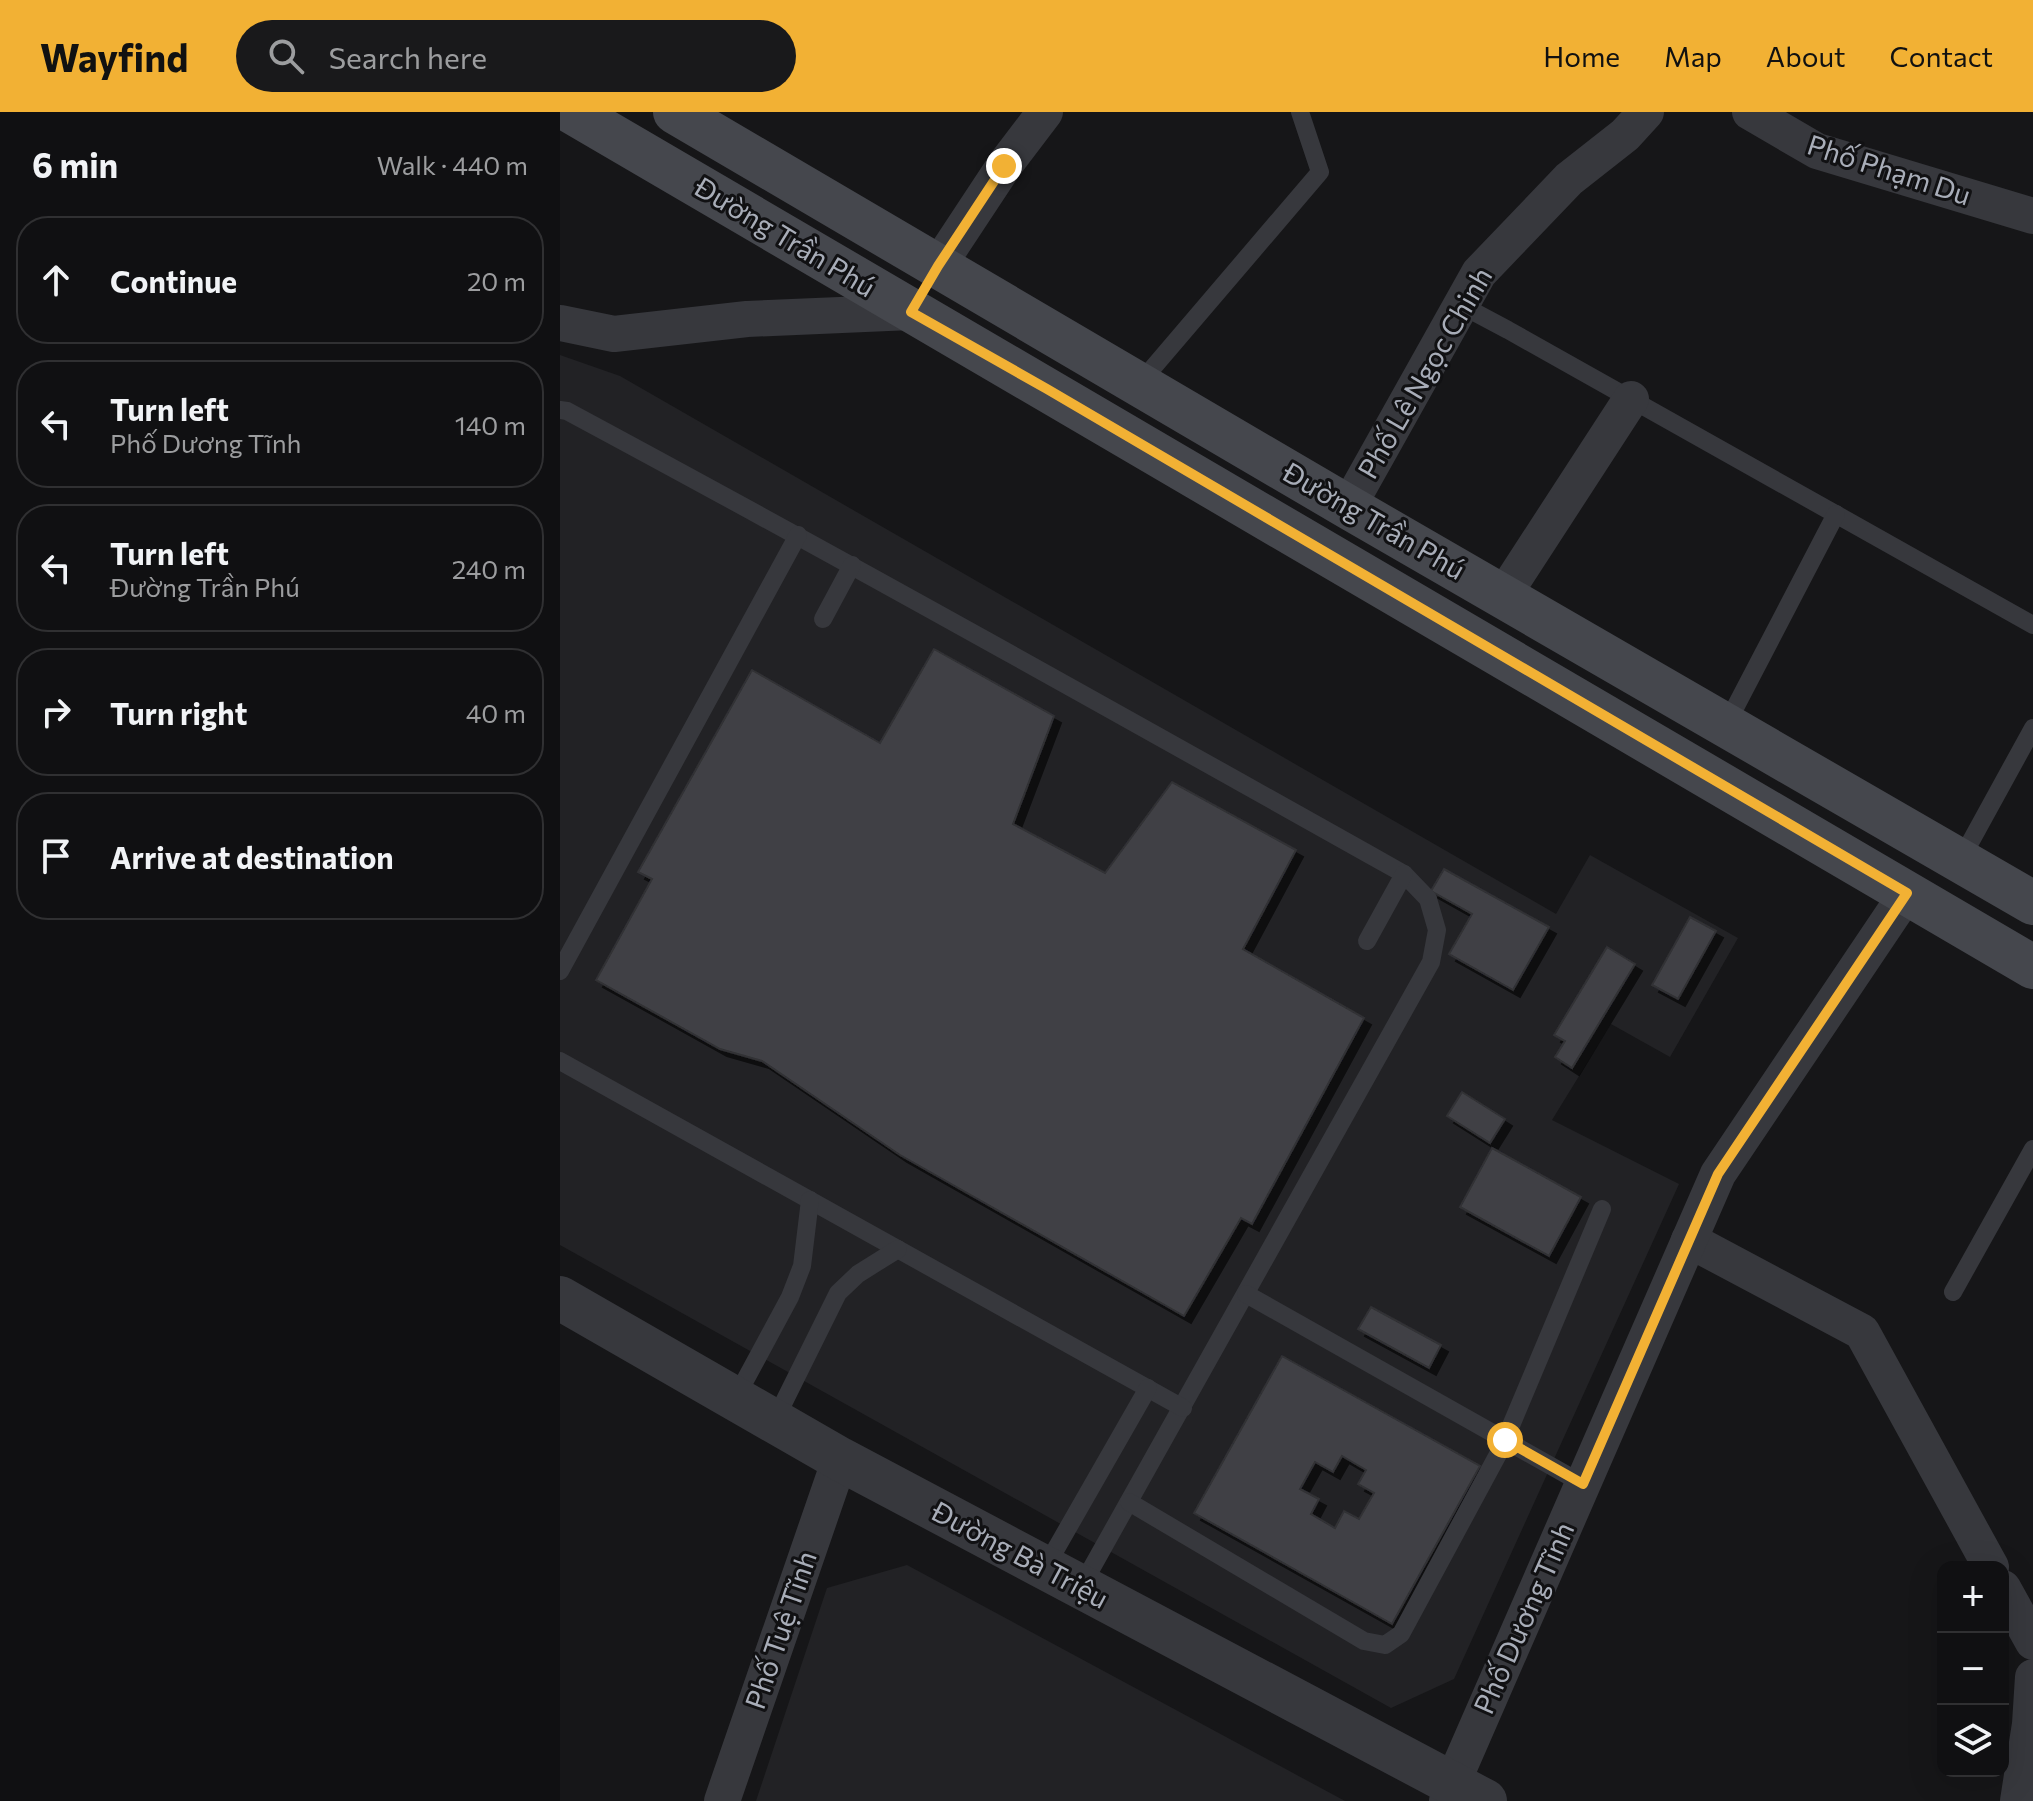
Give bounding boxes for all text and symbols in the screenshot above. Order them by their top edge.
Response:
search box [236,20,796,92]
text: Wayfind [40,33,188,80]
icon: search [264,34,308,78]
text: Search here [328,38,487,75]
text: Home [1543,39,1620,73]
text: Map [1664,39,1722,73]
text: About [1766,39,1846,73]
text: Contact [1890,39,1993,73]
street label: Phố Phạm Du [1803,127,1975,211]
text: 6 min [32,143,118,185]
route end [986,148,1022,184]
text: Walk · 440 m [377,149,528,180]
street label: Đường Trần Phú [688,168,882,303]
icon: ahead [34,258,78,302]
street label: Phố Lê Ngọc Chinh [1350,261,1498,484]
text: Continue [110,262,237,299]
text: 20 m [467,265,526,296]
text: Turn left [110,390,229,427]
icon: left [34,402,78,446]
text: 140 m [455,409,526,440]
text: Phố Dương Tĩnh [110,427,301,458]
street label: Đường Trần Phú [1277,454,1471,586]
text: Turn left [110,534,229,571]
icon: left [34,546,78,590]
text: 240 m [452,553,526,584]
text: Đường Trần Phú [110,571,300,602]
icon: right [34,690,78,734]
text: Turn right [110,694,247,731]
text: 40 m [466,697,526,728]
icon: arrive [34,834,78,878]
text: Arrive at destination [110,838,394,875]
route start [1487,1422,1523,1458]
street label: Đường Bà Triệu [926,1493,1115,1615]
street label: Phố Dương Tĩnh [1466,1517,1581,1719]
street label: Phố Tuệ Tĩnh [737,1546,823,1713]
map controls [1937,1561,2009,1777]
button: + [1937,1561,2009,1633]
button: − [1937,1633,2009,1705]
button: layers [1937,1705,2009,1777]

